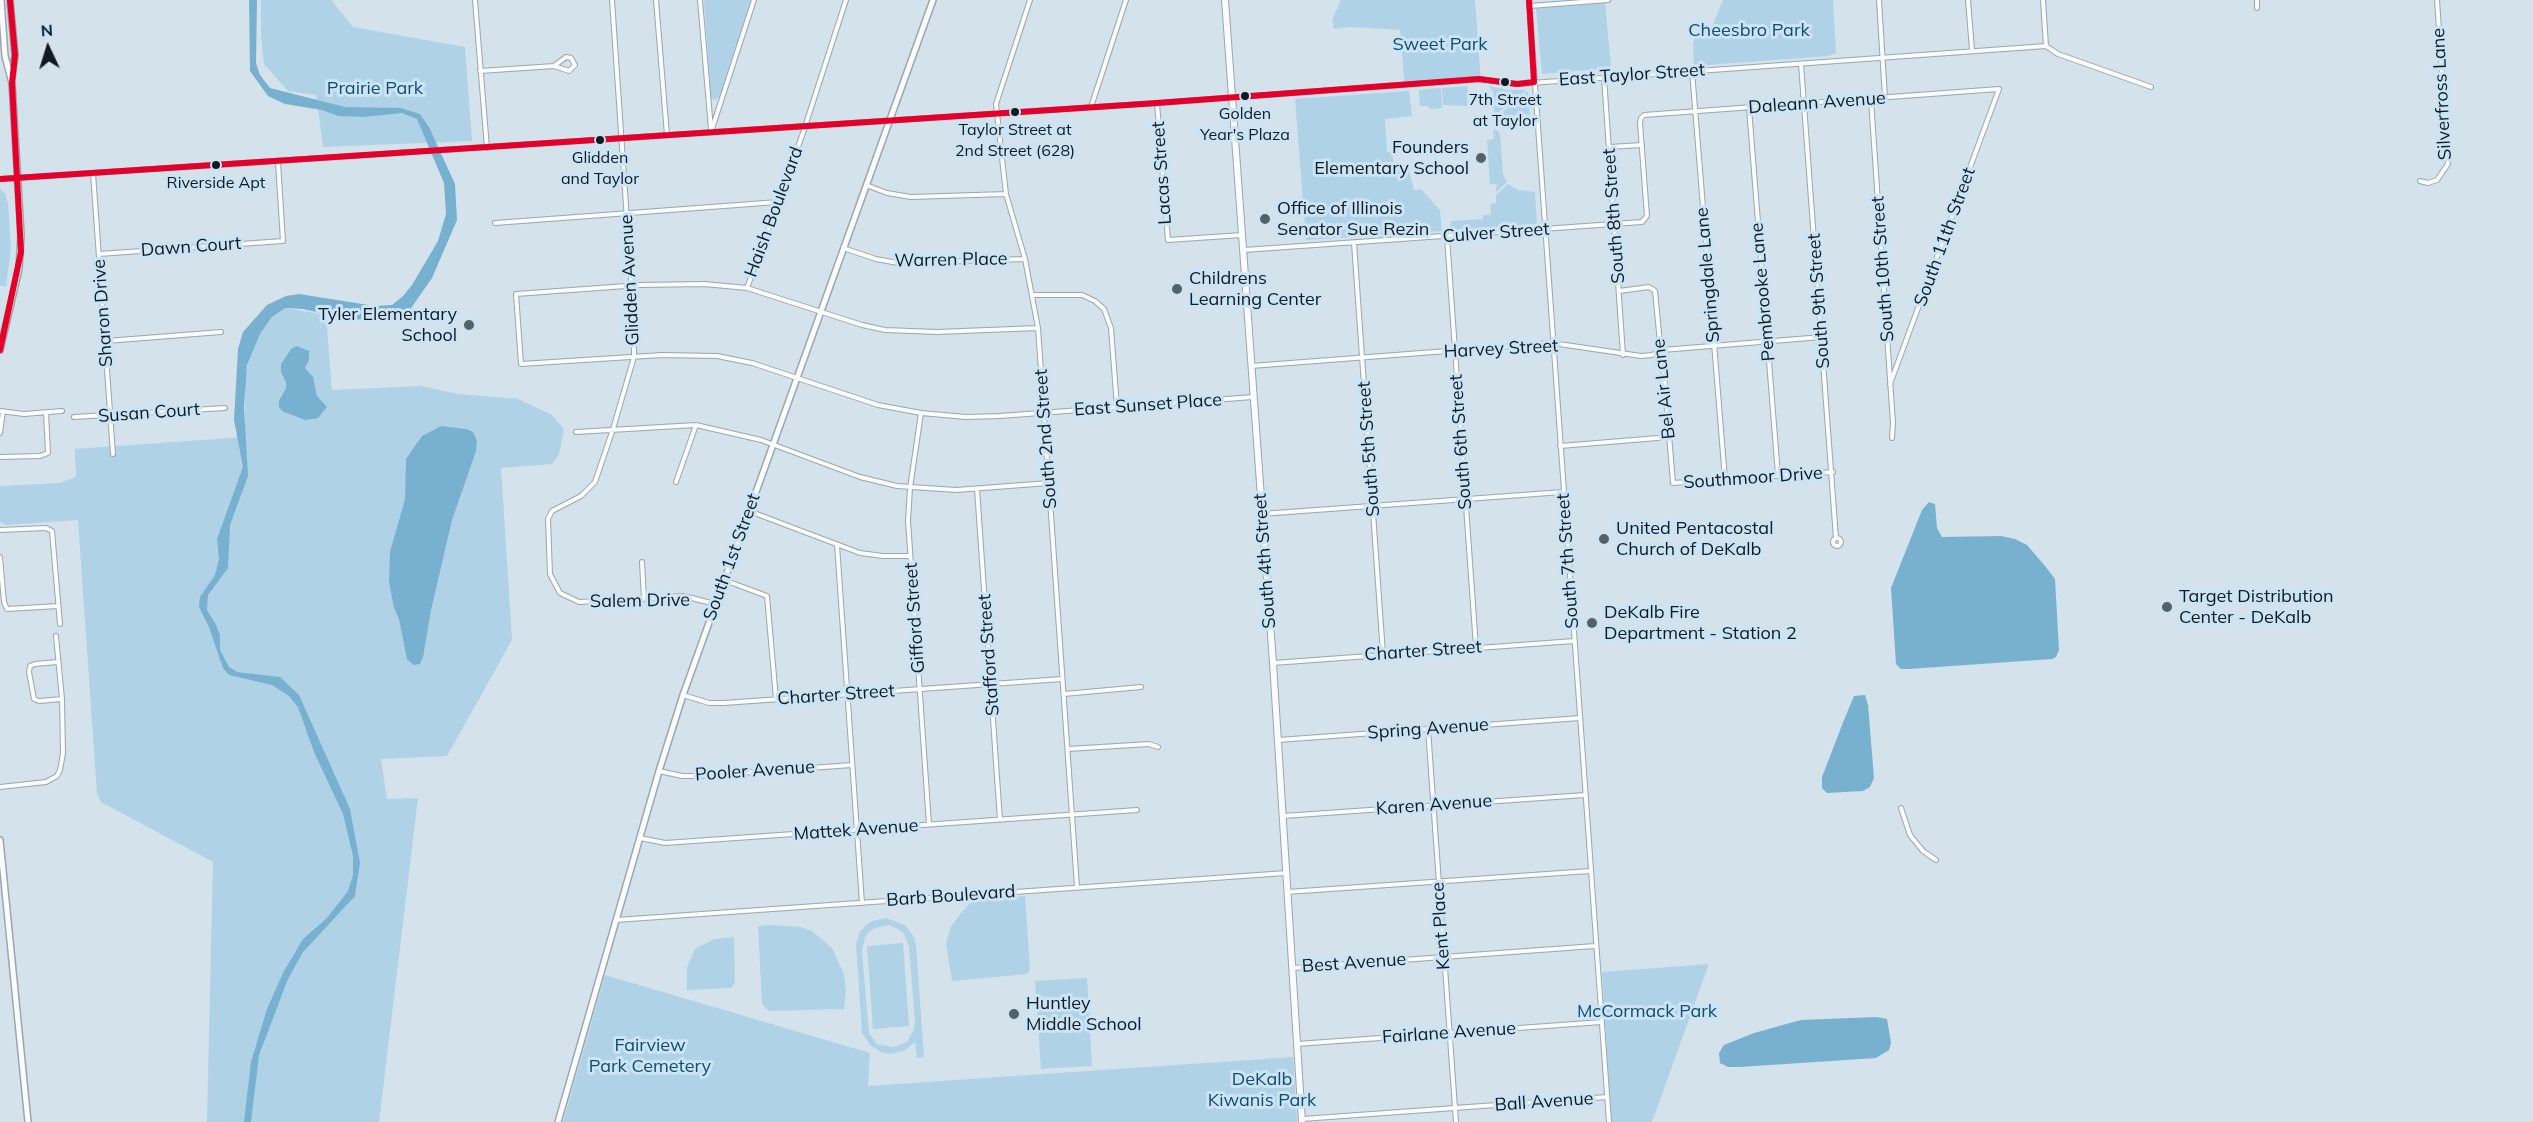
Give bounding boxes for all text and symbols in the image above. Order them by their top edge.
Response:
north arrow [18,18,78,78]
text: N [40,20,53,40]
park label: Cheesbro Park [1688,20,1810,42]
street label: Silverfross Lane [2428,27,2456,161]
park label: Sweet Park [1392,34,1488,56]
street label: East Taylor Street [1558,59,1706,91]
marker: 7th Street at Taylor [1499,76,1511,88]
park label: Prairie Park [327,78,423,100]
street label: Daleann Avenue [1748,87,1886,119]
marker: Golden Year's Plaza [1239,90,1251,102]
place label: 7th Street at Taylor [1469,90,1541,128]
place label: Golden Year's Plaza [1200,104,1290,142]
marker: Taylor Street at 2nd Street (628) [1009,106,1021,118]
place label: Taylor Street at 2nd Street (628) [955,120,1075,158]
street label: Lacas Street [1148,121,1176,225]
marker: Glidden and Taylor [594,134,606,146]
place label: Founders Elementary School [1314,137,1469,180]
street label: Haish Boulevard [740,144,808,280]
place label: Glidden and Taylor [561,148,639,186]
street label: South 8th Street [1598,148,1630,284]
marker: Founders Elementary School [1474,151,1488,165]
marker: Riverside Apt [210,159,222,171]
street label: South 11th Street [1910,165,1980,309]
place label: Riverside Apt [167,173,265,193]
street label: South 10th Street [1867,195,1899,343]
place label: Office of Illinois Senator Sue Rezin [1277,198,1429,240]
street label: Springdale Lane [1691,207,1725,343]
marker: Office of Illinois Senator Sue Rezin [1258,212,1272,226]
street label: Glidden Avenue [616,214,644,346]
street label: Culver Street [1442,218,1550,248]
street label: Pembrooke Lane [1746,222,1780,362]
street label: Dawn Court [140,233,242,261]
street label: South 9th Street [1803,233,1835,369]
street label: Warren Place [894,248,1008,272]
street label: Sharon Drive [88,258,118,368]
place label: Childrens Learning Center [1189,268,1321,310]
marker: Childrens Learning Center [1170,282,1184,296]
place label: Tyler Elementary School [318,304,457,346]
marker: Tyler Elementary School [462,318,476,332]
street label: Harvey Street [1443,335,1559,363]
street label: Bel Air Lane [1648,338,1680,440]
street label: South 2nd Street [1030,368,1062,510]
street label: South 6th Street [1445,374,1477,510]
street label: South 5th Street [1353,381,1385,517]
street label: East Sunset Place [1073,389,1223,421]
street label: Susan Court [97,399,201,427]
street label: Southmoor Drive [1683,462,1823,494]
street label: South 1st Street [699,490,765,624]
street label: South 4th Street [1249,493,1281,629]
street label: South 7th Street [1552,493,1584,629]
place label: United Pentacostal Church of DeKalb [1616,518,1773,560]
marker: United Pentacostal Church of DeKalb [1597,532,1611,546]
street label: Gifford Street [900,562,930,674]
place label: Target Distribution Center - DeKalb [2179,586,2334,628]
street label: Salem Drive [590,589,690,613]
street label: Stafford Street [974,593,1004,717]
marker: Target Distribution Center - DeKalb [2160,600,2174,614]
place label: DeKalb Fire Department - Station 2 [1604,602,1797,644]
marker: DeKalb Fire Department - Station 2 [1585,616,1599,630]
street label: Charter Street [1364,636,1482,666]
street label: Charter Street [777,680,895,710]
street label: Spring Avenue [1367,714,1489,744]
street label: Pooler Avenue [694,756,816,786]
street label: Karen Avenue [1375,790,1493,820]
street label: Mattek Avenue [793,815,919,845]
street label: Barb Boulevard [886,881,1016,911]
street label: Kent Place [1427,881,1455,971]
street label: Best Avenue [1301,949,1407,977]
place label: Huntley Middle School [1026,993,1142,1036]
park label: McCormack Park [1577,1001,1717,1023]
marker: Huntley Middle School [1007,1007,1021,1021]
street label: Fairlane Avenue [1381,1018,1517,1048]
park label: Fairview Park Cemetery [589,1035,711,1078]
park label: DeKalb Kiwanis Park [1208,1069,1316,1112]
street label: Ball Avenue [1494,1088,1594,1116]

